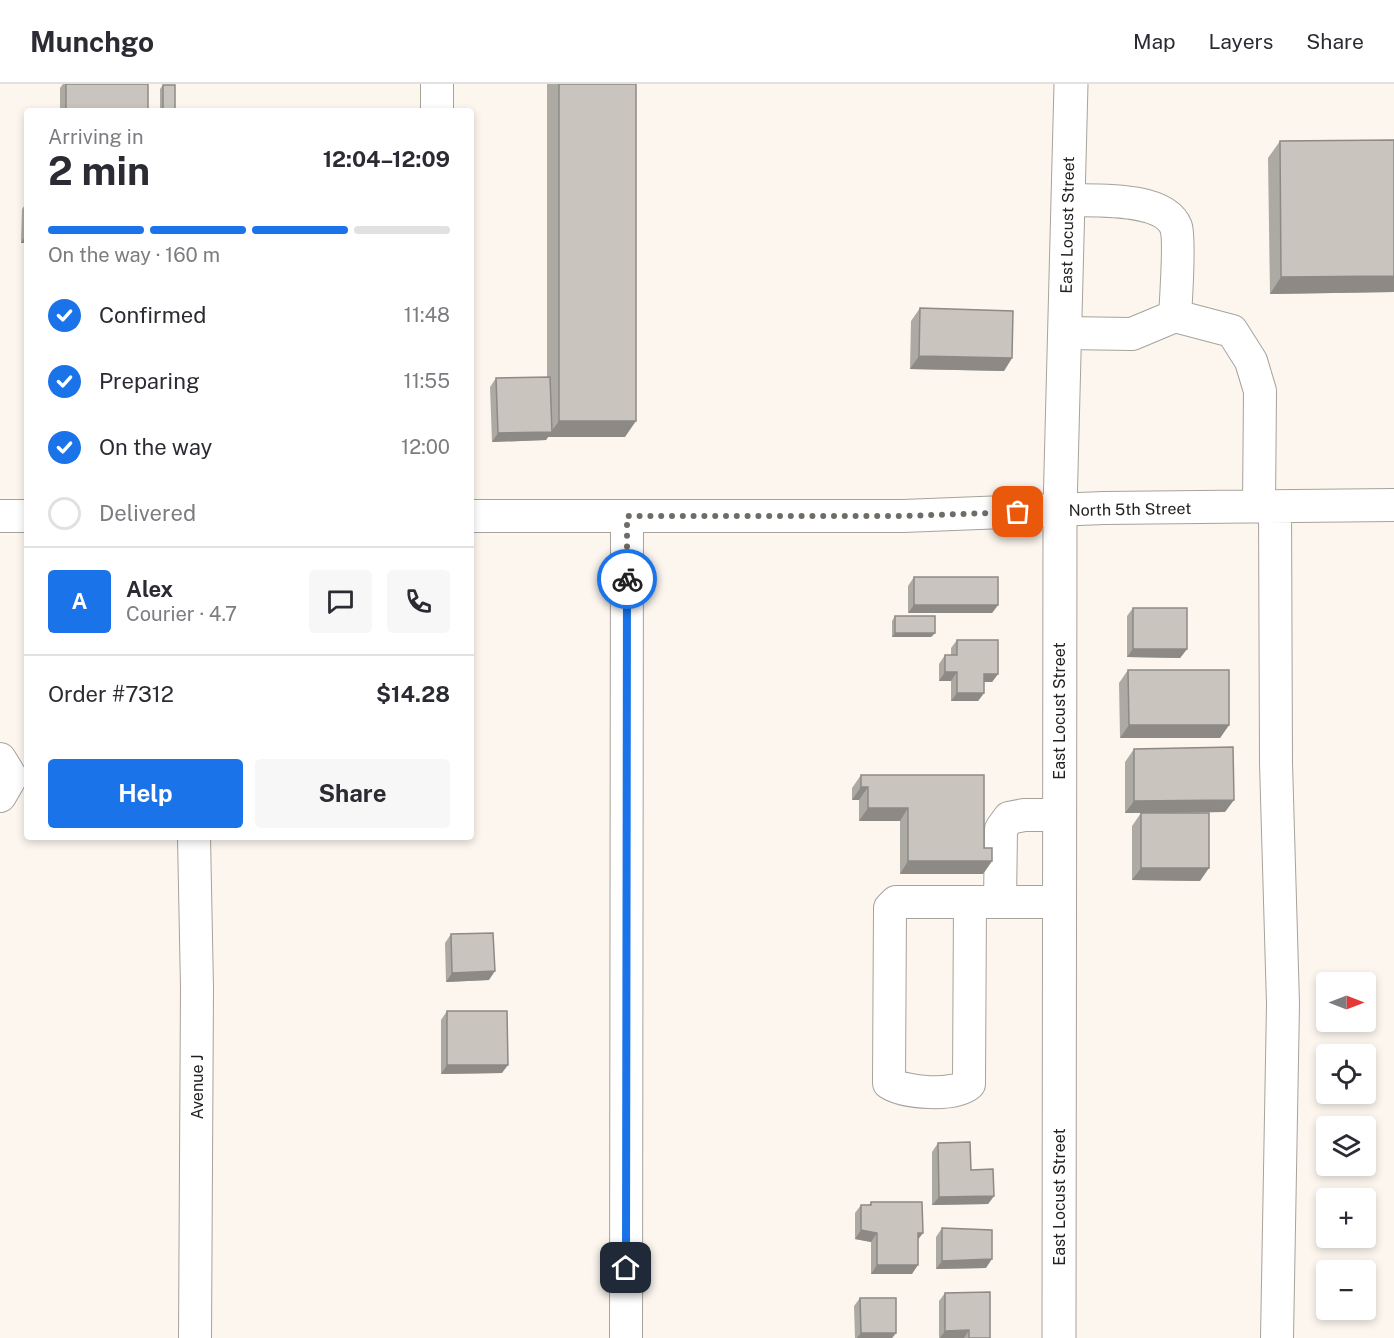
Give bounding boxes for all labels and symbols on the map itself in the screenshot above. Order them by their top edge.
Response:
street label: East Locust Street [1057,156,1078,294]
pin [992,486,1043,537]
street label: North 5th Street [1069,499,1192,520]
courier [597,549,657,609]
street label: East Locust Street [1050,642,1069,780]
north arrow [1316,972,1376,1032]
street label: Avenue J [188,1055,207,1119]
street label: East Locust Street [1050,1128,1069,1266]
pin [600,1242,651,1293]

